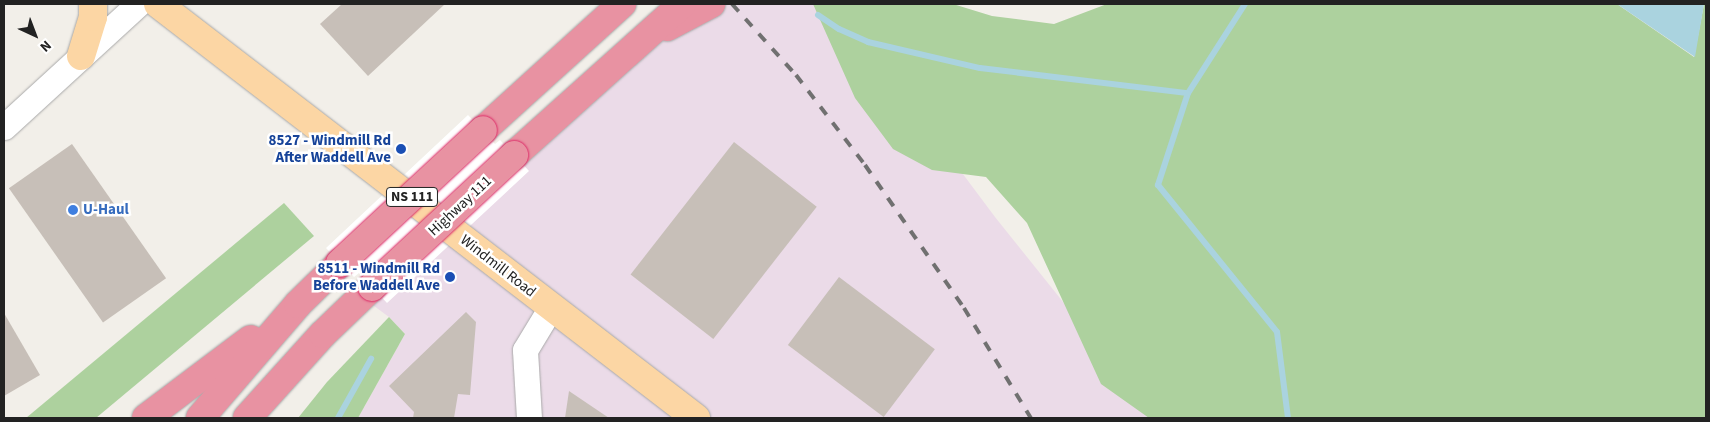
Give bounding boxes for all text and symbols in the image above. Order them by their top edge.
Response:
north arrow [10,10,60,60]
text: N [35,35,55,56]
place label: 8527 - Windmill Rd After Waddell Ave [269,131,391,166]
marker: 8527 - Windmill Rd After Waddell Ave [395,143,407,155]
street label: Highway 111 [425,172,495,240]
road number: NS 111 [386,186,438,208]
place label: U-Haul [83,201,129,219]
marker: U-Haul [67,204,79,216]
street label: Windmill Road [457,231,539,301]
place label: 8511 - Windmill Rd Before Waddell Ave [313,259,440,294]
marker: 8511 - Windmill Rd Before Waddell Ave [444,271,456,283]

